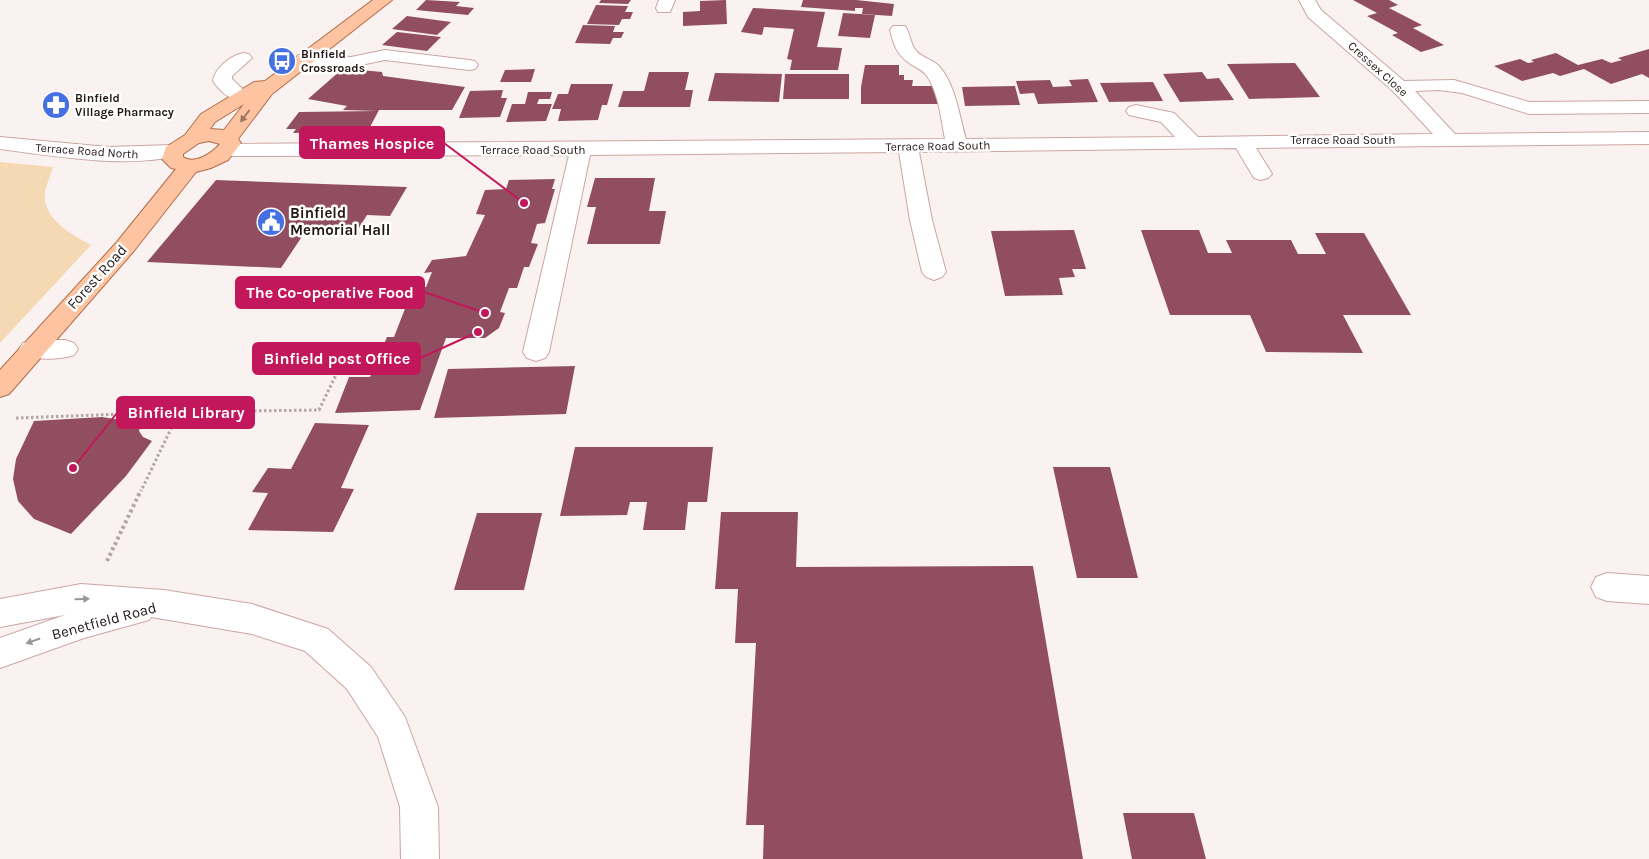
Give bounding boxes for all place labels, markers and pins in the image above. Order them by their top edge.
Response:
bus stop icon: Binfield Crossroads [267,46,297,76]
place label: Binfield Crossroads [301,47,365,75]
pharmacy icon: Binfield Village Pharmacy [41,90,71,120]
place label: Binfield Village Pharmacy [75,91,174,119]
callout: Thames Hospice [300,127,444,158]
place label: Binfield Memorial Hall [290,204,390,239]
public building icon: Binfield Memorial Hall [256,207,286,237]
callout: The Co-operative Food [236,277,424,308]
callout: Binfield post Office [253,343,420,374]
callout: Binfield Library [117,397,254,428]

